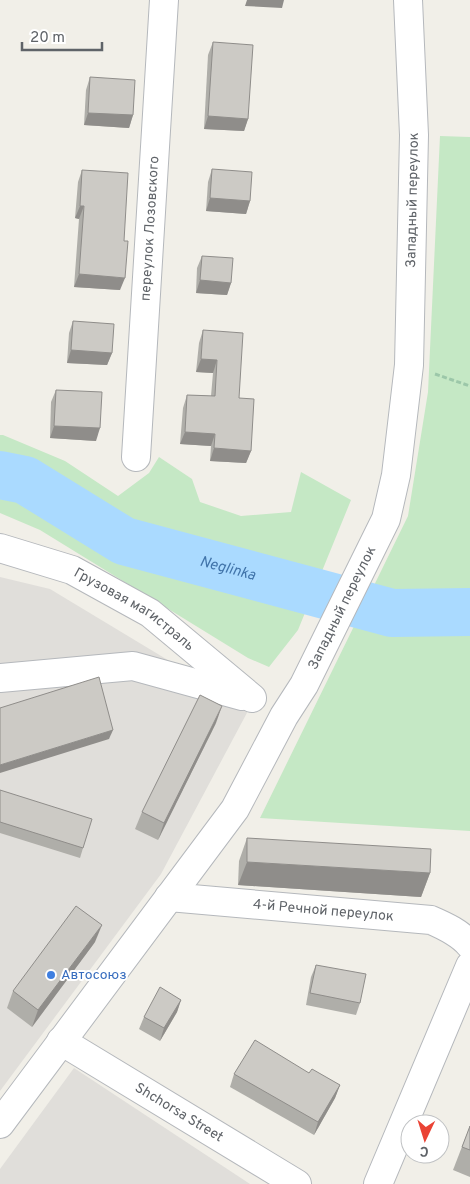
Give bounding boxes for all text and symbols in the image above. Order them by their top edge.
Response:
scale bar [22,20,102,52]
text: 20 m [30,29,65,48]
street label: Западный переулок [403,132,423,268]
street label: переулок Лозовского [137,155,163,301]
street label: Западный переулок [304,543,380,672]
water label: Neglinka [198,552,258,585]
street label: Грузовая магистраль [71,564,198,655]
street label: 4-й Речной переулок [252,896,395,925]
place label: Автосоюз [61,967,127,984]
marker: Автосоюз [45,969,57,981]
street label: Shchorsa Street [132,1079,226,1146]
north arrow [400,1114,450,1164]
text: С [419,1142,429,1159]

